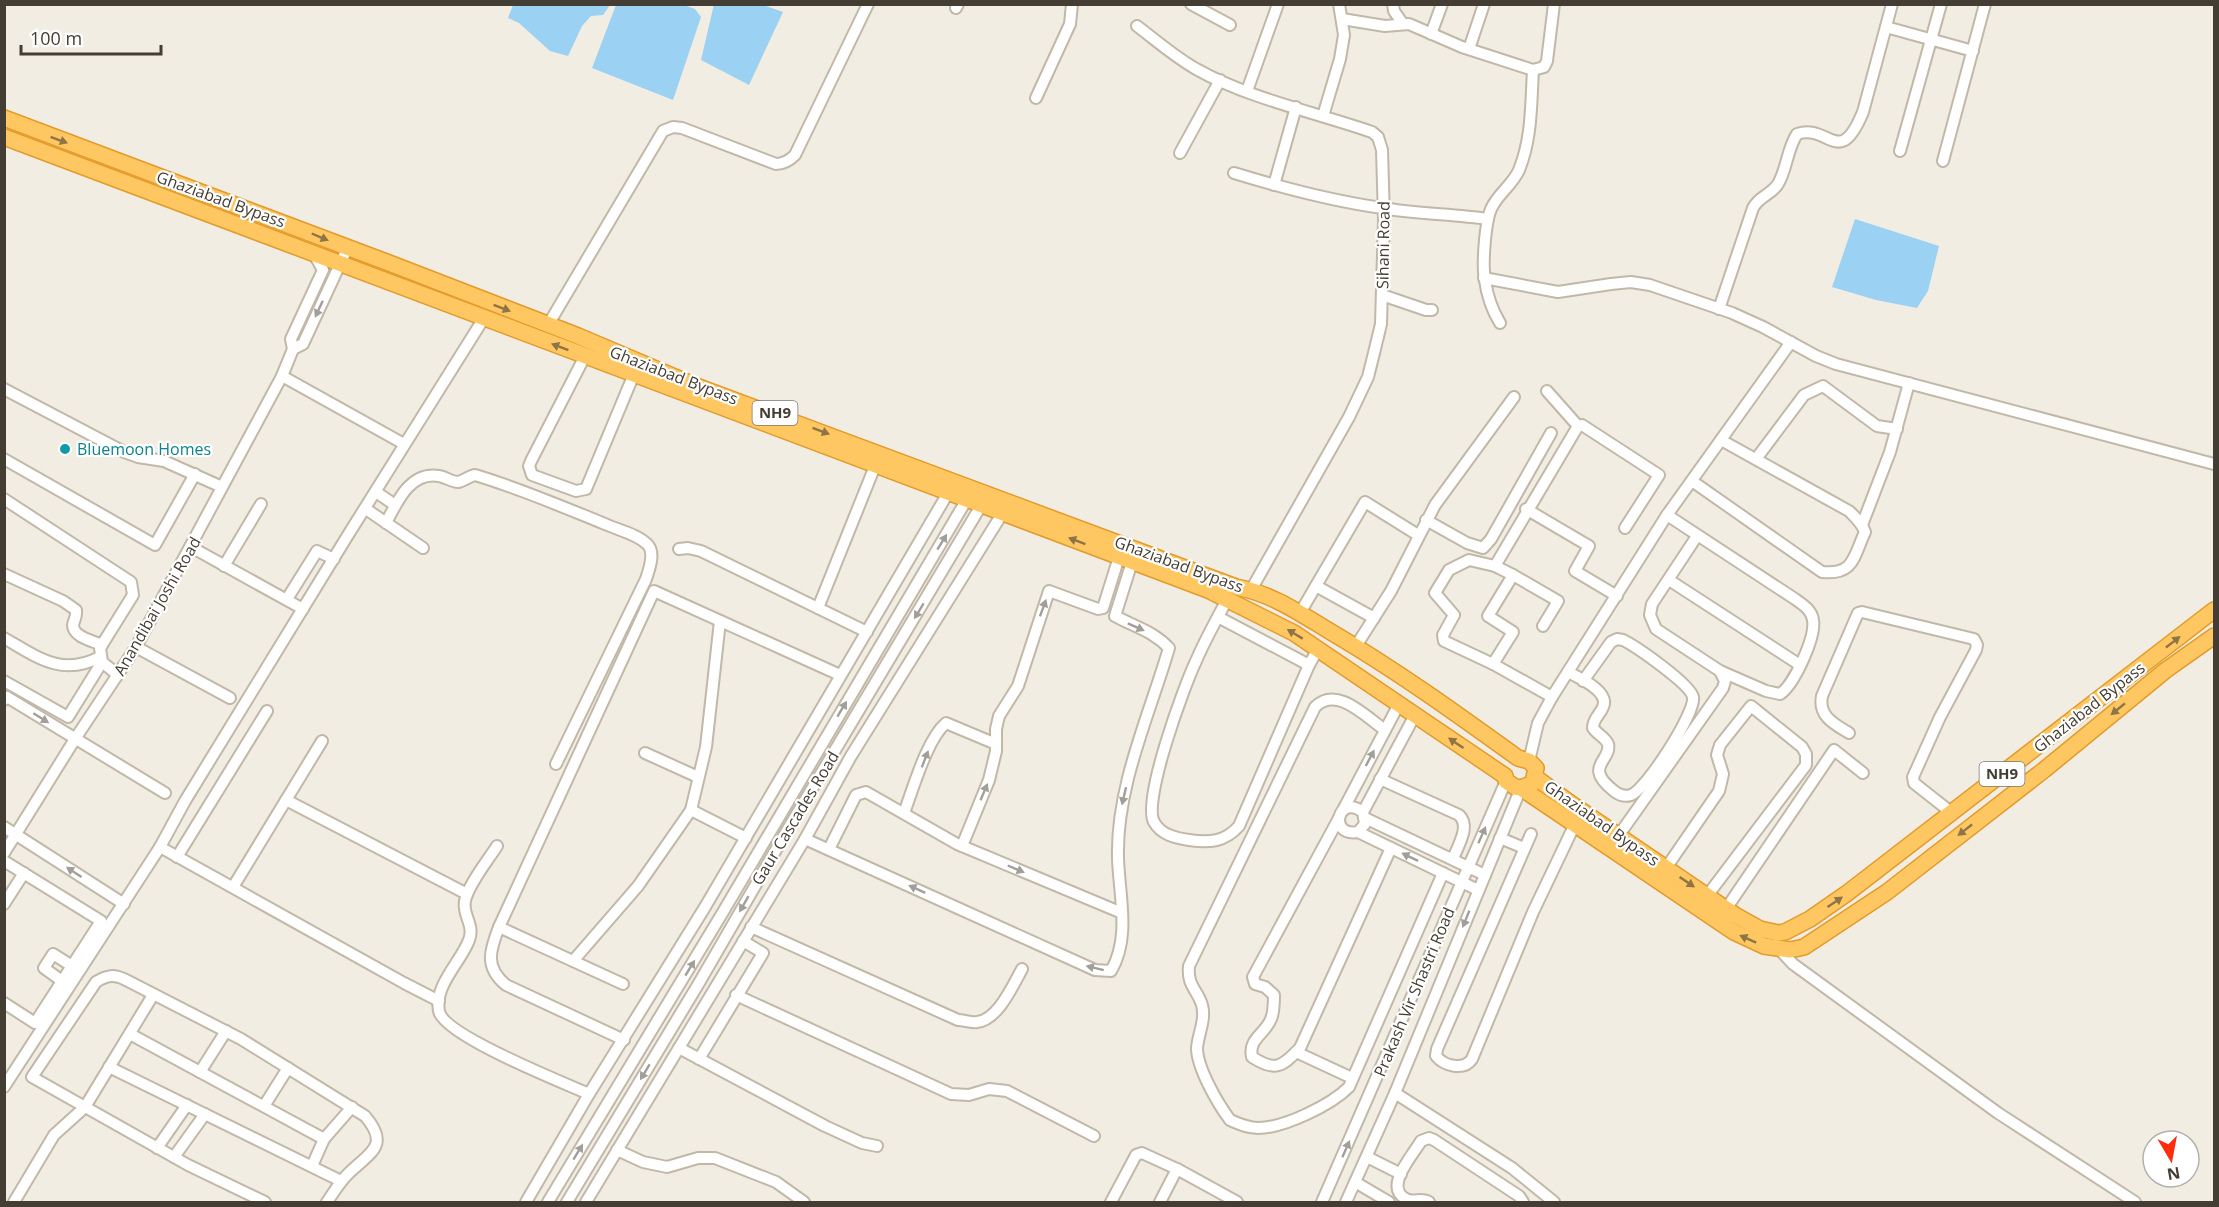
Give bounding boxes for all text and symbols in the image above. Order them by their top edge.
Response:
scale bar [21,18,160,56]
text: 100 m [30,26,82,50]
one-way arrow [50,135,68,145]
street label: Ghaziabad Bypass [153,165,289,233]
street label: Sihani Road [1371,201,1395,289]
one-way arrow [312,232,330,242]
one-way arrow [315,301,324,318]
one-way arrow [493,304,511,313]
street label: Ghaziabad Bypass [607,340,741,410]
one-way arrow [551,342,569,352]
road number: NH9 [752,401,798,425]
one-way arrow [812,427,830,436]
place label: Bluemoon Homes [77,438,211,460]
marker: Bluemoon Homes [58,442,72,456]
street label: Ghaziabad Bypass [1111,530,1247,598]
street label: Anandibai Joshi Road [108,532,206,680]
one-way arrow [937,533,947,550]
one-way arrow [1068,536,1086,546]
one-way arrow [1039,599,1049,617]
one-way arrow [914,603,924,620]
one-way arrow [1127,622,1144,631]
one-way arrow [1287,628,1303,639]
one-way arrow [2165,636,2181,649]
street label: Ghaziabad Bypass [2029,657,2149,757]
one-way arrow [837,701,848,717]
one-way arrow [2111,702,2126,715]
one-way arrow [33,713,49,724]
one-way arrow [1449,737,1465,749]
street label: Gaur Cascades Road [746,747,844,889]
one-way arrow [920,749,930,767]
one-way arrow [1365,750,1375,767]
road number: NH9 [1980,762,2024,786]
street label: Ghaziabad Bypass [1540,775,1664,871]
one-way arrow [979,782,989,800]
one-way arrow [1118,787,1128,805]
one-way arrow [1957,824,1973,837]
one-way arrow [1477,826,1487,844]
one-way arrow [1401,852,1418,861]
one-way arrow [1008,864,1025,873]
one-way arrow [67,866,83,878]
one-way arrow [1679,876,1695,887]
one-way arrow [908,884,926,893]
one-way arrow [739,896,749,913]
one-way arrow [1827,897,1843,908]
street label: Prakash Vir Shastri Road [1368,904,1460,1080]
one-way arrow [1461,911,1471,929]
one-way arrow [1739,934,1756,943]
one-way arrow [684,960,695,976]
one-way arrow [1086,962,1104,972]
one-way arrow [640,1064,650,1081]
north arrow [2141,1129,2201,1189]
one-way arrow [1342,1140,1351,1158]
one-way arrow [572,1144,583,1160]
text: N [2165,1162,2182,1186]

